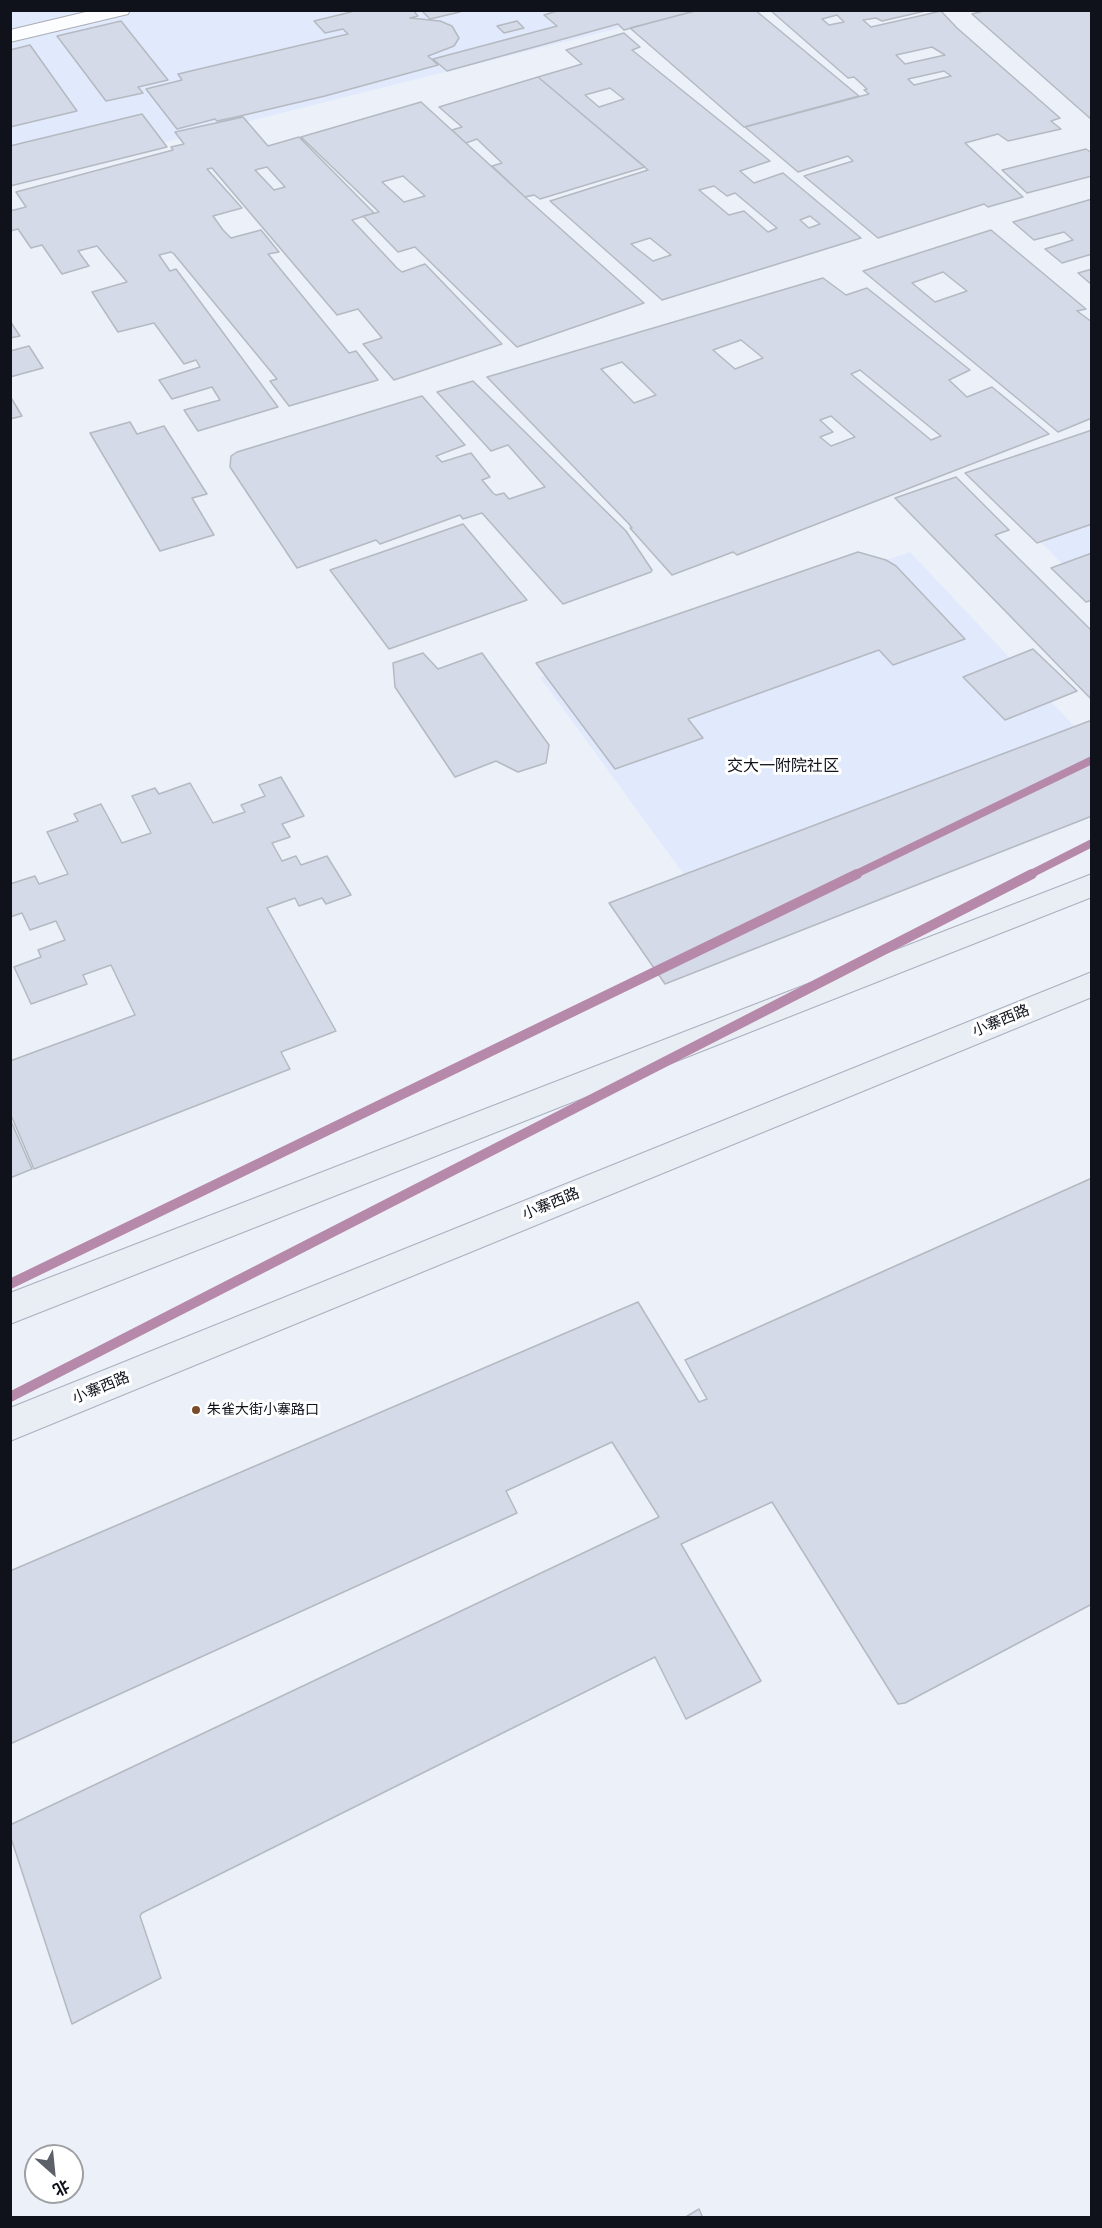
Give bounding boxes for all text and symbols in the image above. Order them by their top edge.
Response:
district label: 交大一附院社区 [727,756,839,776]
street label: 小寨西路 [970,1001,1032,1041]
street label: 小寨西路 [520,1184,582,1224]
street label: 小寨西路 [70,1368,132,1408]
place label: 朱雀大街小寨路口 [207,1402,319,1418]
marker: 朱雀大街小寨路口 [190,1404,202,1416]
north arrow [24,2144,84,2204]
text: 北 [50,2176,73,2201]

